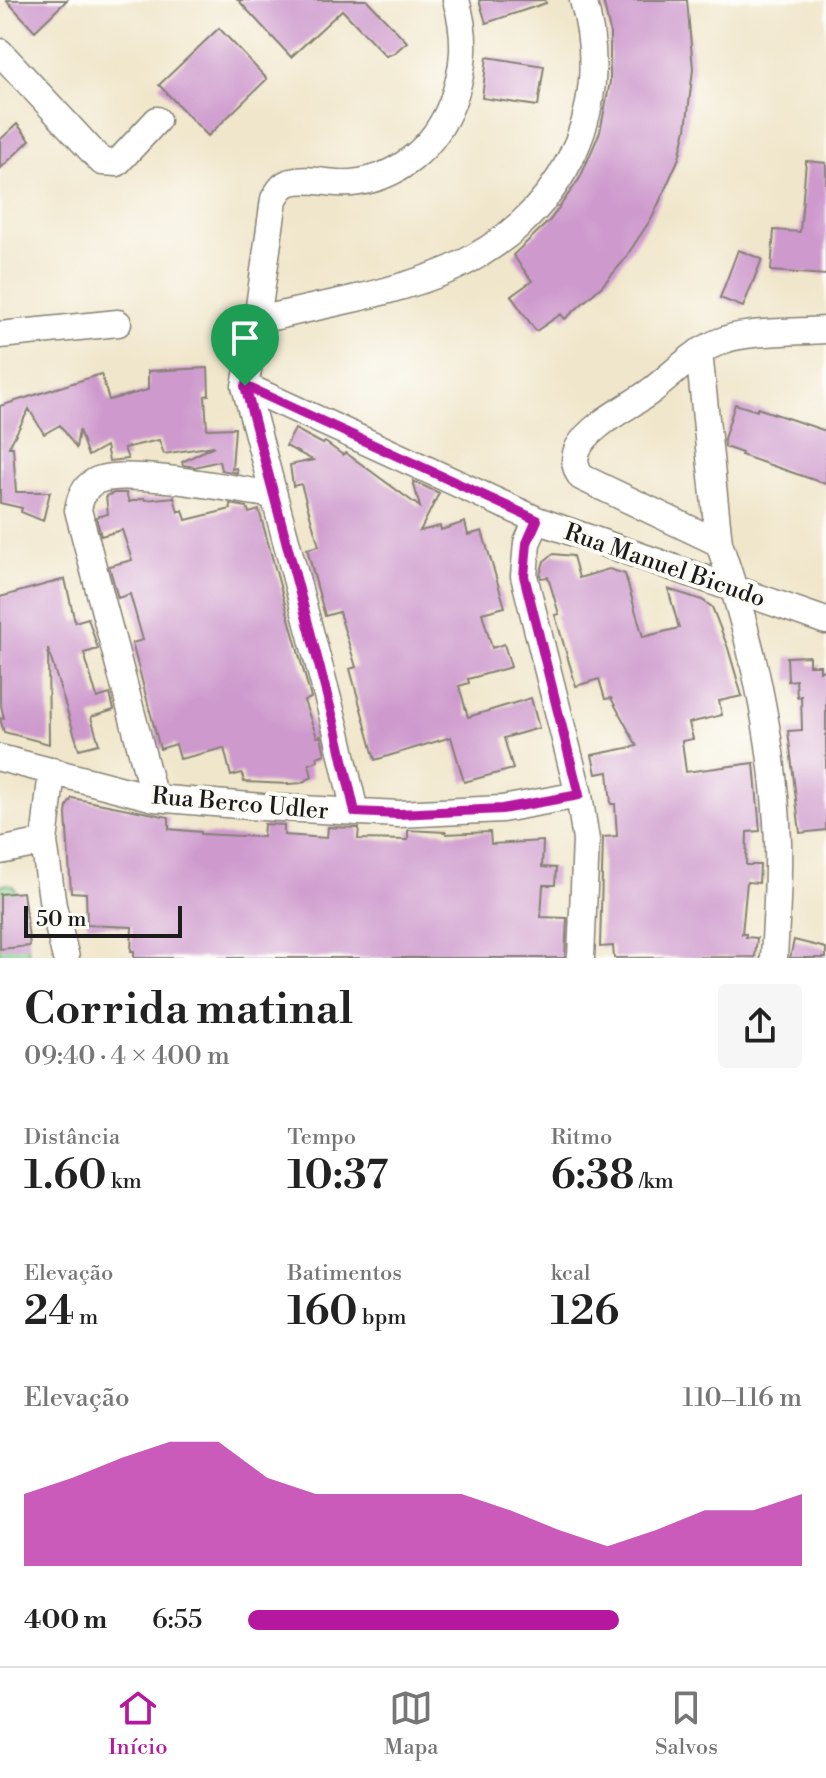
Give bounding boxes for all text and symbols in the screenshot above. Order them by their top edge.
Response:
pin [211,304,279,386]
icon: arrive [223,316,267,360]
street label: Rua Manuel Bicudo [560,517,769,614]
street label: Rua Berco Udler [150,781,330,827]
scale bar [24,902,182,938]
text: 50 m [36,906,87,933]
text: Corrida matinal [24,982,353,1037]
button: share [718,984,802,1068]
text: 09:40 · 4 × 400 m [24,1040,230,1072]
text: Distância [24,1124,120,1151]
text: Tempo [287,1124,356,1151]
text: Ritmo [551,1124,612,1151]
text: 1.60 [24,1151,106,1201]
text: 10:37 [287,1151,388,1201]
text: 6:38 [551,1151,634,1201]
text: km [106,1168,142,1195]
text: /km [634,1168,674,1195]
text: Elevação [24,1260,113,1287]
text: Batimentos [287,1260,402,1287]
text: kcal [551,1260,591,1287]
text: 24 [24,1287,74,1337]
text: 160 [287,1287,358,1337]
text: 126 [551,1287,619,1337]
text: m [74,1304,98,1331]
text: bpm [358,1304,407,1331]
text: Elevação [24,1382,130,1414]
text: 110–116 m [682,1382,802,1414]
text: 400 m [24,1604,107,1636]
text: 6:55 [152,1604,202,1636]
tab: Início [108,1686,168,1761]
tab: Mapa [384,1686,439,1761]
tab: Salvos [655,1686,718,1761]

